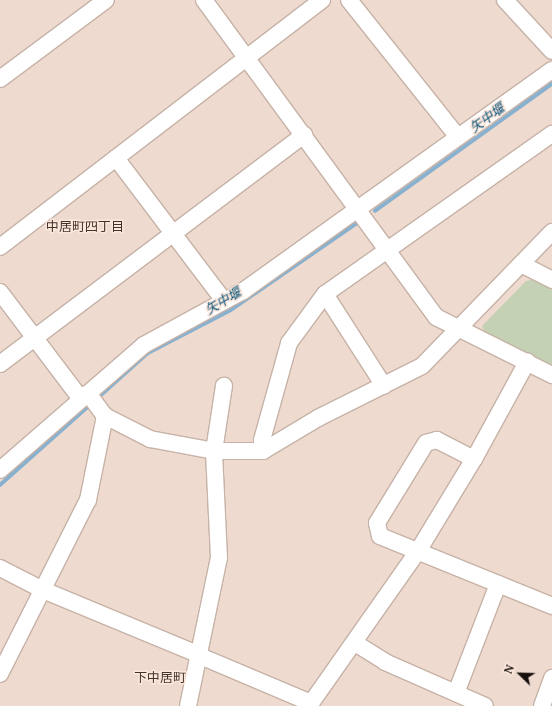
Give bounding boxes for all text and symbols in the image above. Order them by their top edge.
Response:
water label: 矢中堰 [467,100,507,136]
district label: 中居町四丁目 [46,218,124,234]
water label: 矢中堰 [202,284,244,318]
north arrow [500,654,540,694]
text: N [500,662,517,676]
district label: 下中居町 [134,669,186,685]

